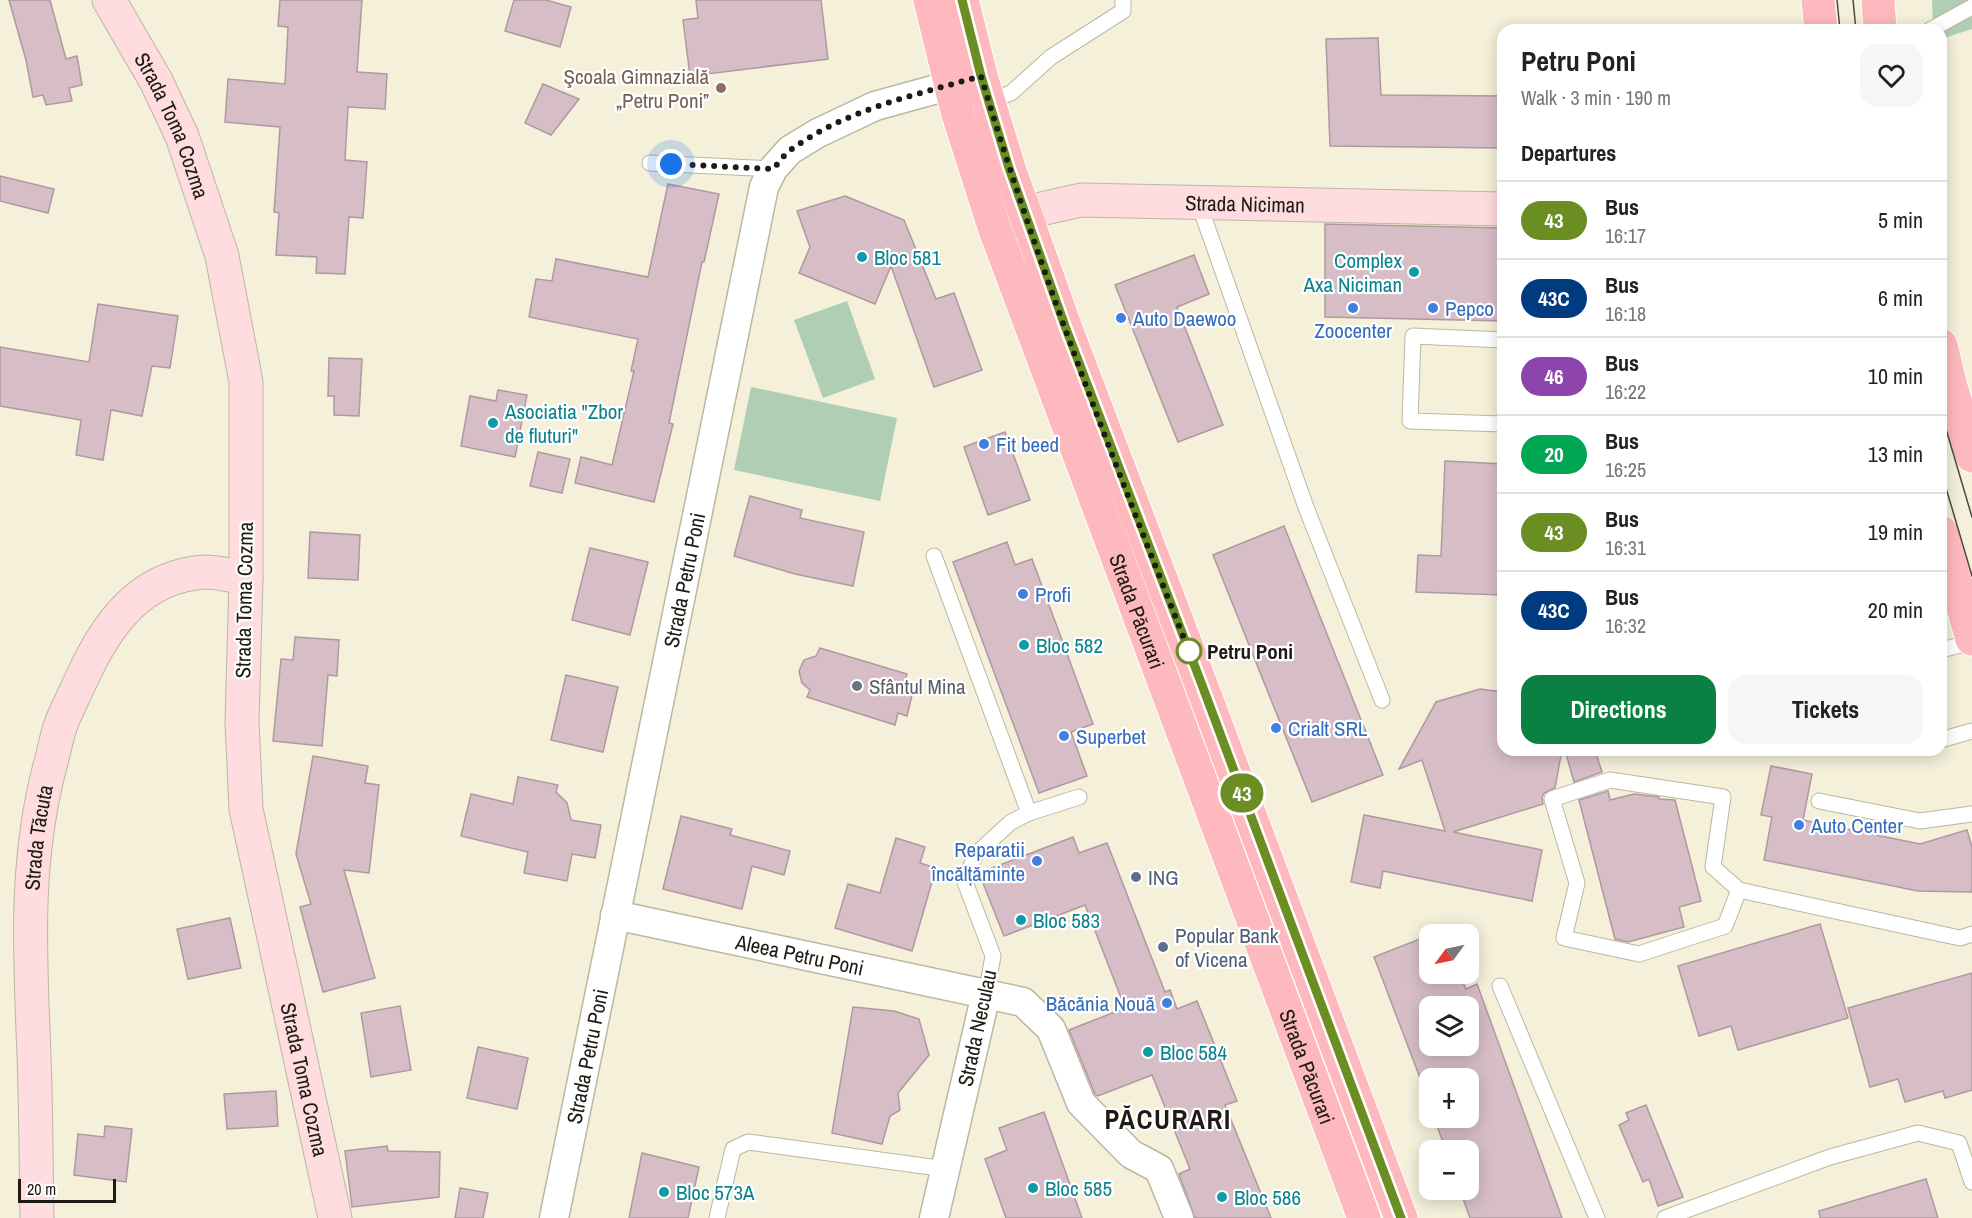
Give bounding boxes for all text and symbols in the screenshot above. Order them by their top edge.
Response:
text: Petru Poni [1521,42,1636,80]
button: heart [1860,44,1923,107]
street label: Strada Toma Cozma [128,47,216,203]
place label: Şcoala Gimnazială „Petru Poni” [564,62,709,115]
marker: Şcoala Gimnazială „Petru Poni” [714,81,728,95]
text: Walk · 3 min · 190 m [1521,84,1671,111]
text: Departures [1521,138,1616,168]
your location [656,149,686,179]
street label: Strada Niciman [1185,188,1305,219]
text: Bus [1605,192,1639,222]
text: 5 min [1878,205,1923,235]
text: 43 [1544,206,1564,235]
text: 16:17 [1605,222,1646,249]
place label: Bloc 581 [874,243,941,272]
place label: Complex Axa Niciman [1302,246,1402,299]
marker: Bloc 581 [855,250,869,264]
marker: Complex Axa Niciman [1407,265,1421,279]
text: Bus [1605,270,1639,300]
text: 6 min [1878,283,1923,313]
text: 43C [1538,284,1570,313]
place label: Pepco [1445,294,1494,323]
text: 16:18 [1605,300,1646,327]
marker: Zoocenter [1346,301,1360,315]
marker: Pepco [1426,301,1440,315]
place label: Auto Daewoo [1132,304,1236,333]
marker: Auto Daewoo [1114,311,1128,325]
place label: Zoocenter [1314,316,1392,345]
text: Bus [1605,348,1639,378]
text: 10 min [1868,361,1923,391]
text: 46 [1544,362,1564,391]
text: 16:22 [1605,378,1646,405]
place label: Asociatia "Zbor de fluturi" [504,397,623,450]
marker: Asociatia "Zbor de fluturi" [486,416,500,430]
text: Bus [1605,426,1639,456]
place label: Fit beed [996,430,1059,459]
marker: Fit beed [977,437,991,451]
text: 13 min [1868,439,1923,469]
text: 20 [1544,440,1564,469]
text: 16:25 [1605,456,1646,483]
text: Bus [1605,504,1639,534]
street label: Strada Petru Poni [656,510,712,650]
text: 19 min [1868,517,1923,547]
text: 43 [1544,518,1564,547]
street label: Strada Toma Cozma [228,521,260,679]
text: 16:31 [1605,534,1646,561]
street label: Strada Păcurari [1103,550,1172,673]
place label: Profi [1035,580,1071,609]
text: Bus [1605,582,1639,612]
marker: Profi [1016,587,1030,601]
text: 20 min [1868,595,1923,625]
text: 43C [1538,596,1570,625]
text: 16:32 [1605,612,1646,639]
place label: Bloc 582 [1036,631,1103,660]
place label: Petru Poni [1207,637,1293,666]
marker: Bloc 582 [1017,638,1031,652]
marker: Petru Poni [1176,638,1202,664]
place label: Sfântul Mina [869,672,966,701]
button: Directions [1521,675,1716,744]
button: Tickets [1728,675,1923,744]
marker: Sfântul Mina [850,679,864,693]
place label: Crialt SRL [1288,714,1368,743]
marker: Crialt SRL [1269,721,1283,735]
place label: Superbet [1076,722,1146,751]
marker: Superbet [1057,729,1071,743]
line badge: 43 [1215,774,1269,812]
text: 43 [1232,779,1252,808]
street label: Strada Tăcuta [17,782,60,891]
place label: Auto Center [1810,811,1903,840]
marker: Auto Center [1792,818,1806,832]
place label: Reparatii încălțăminte [930,835,1025,888]
marker: Reparatii încălțăminte [1030,854,1044,868]
place label: ING [1148,863,1179,892]
marker: ING [1129,870,1143,884]
place label: Bloc 583 [1033,906,1100,935]
marker: Bloc 583 [1014,913,1028,927]
place label: Popular Bank of Vicena [1175,921,1279,974]
north arrow [1419,924,1479,984]
map controls [1419,924,1479,1200]
street label: Aleea Petru Poni [732,926,867,982]
marker: Popular Bank of Vicena [1156,940,1170,954]
street label: Strada Neculau [950,967,1004,1089]
street label: Strada Petru Poni [559,986,615,1126]
place label: Băcănia Nouă [1046,989,1155,1018]
marker: Băcănia Nouă [1160,996,1174,1010]
button: layers [1419,996,1479,1056]
street label: Strada Toma Cozma [274,1000,336,1159]
street label: Strada Păcurari [1273,1005,1342,1128]
place label: Bloc 584 [1160,1038,1227,1067]
marker: Bloc 584 [1141,1045,1155,1059]
button: + [1419,1068,1479,1128]
district label: PĂCURARI [1104,1101,1232,1137]
button: − [1419,1140,1479,1200]
place label: Bloc 585 [1045,1174,1112,1203]
scale bar [18,1176,116,1204]
text: 20 m [27,1178,56,1200]
place label: Bloc 573A [676,1178,755,1207]
marker: Bloc 585 [1026,1181,1040,1195]
place label: Bloc 586 [1234,1183,1301,1212]
marker: Bloc 573A [657,1185,671,1199]
marker: Bloc 586 [1215,1190,1229,1204]

